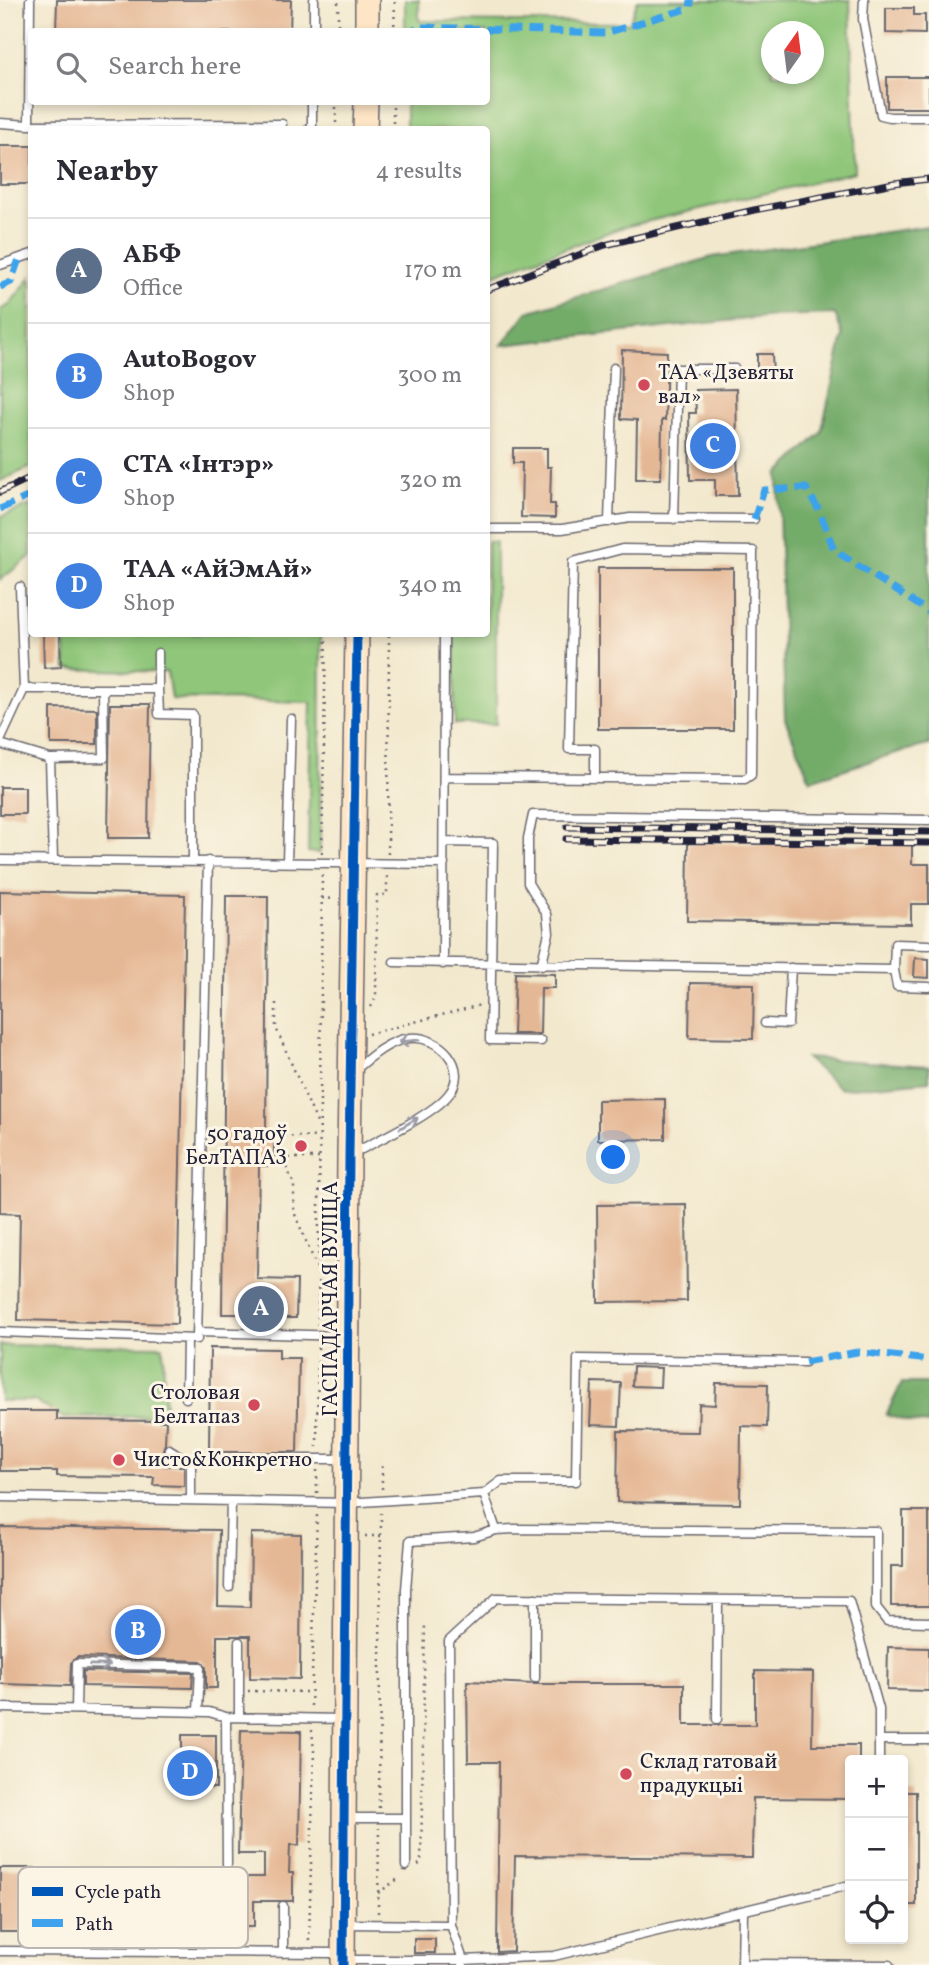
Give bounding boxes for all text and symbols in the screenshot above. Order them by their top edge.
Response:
north arrow [761,21,824,84]
search box [28,28,490,105]
icon: search [52,48,90,86]
text: Search here [108,49,241,85]
text: Nearby [56,151,158,193]
text: 4 results [376,156,462,188]
text: АБФ [123,237,181,273]
text: A [71,255,87,287]
text: 170 m [404,255,462,287]
text: Office [123,273,183,305]
text: AutoBogov [123,342,257,378]
place label: ТАА «Дзевяты вал» [658,359,794,412]
text: B [71,360,87,392]
text: 300 m [398,360,462,392]
marker: ТАА «Дзевяты вал» [636,377,652,393]
text: Shop [123,378,175,410]
pin: C [690,420,736,472]
text: СТА «Інтэр» [123,447,274,483]
text: C [72,465,86,497]
text: 320 m [399,465,462,497]
text: Shop [123,483,175,515]
text: ТАА «АйЭмАй» [123,552,313,588]
text: D [71,570,87,602]
text: 340 m [398,570,462,602]
text: Shop [123,588,175,620]
one-way arrow [398,1035,421,1048]
one-way arrow [399,1115,419,1129]
place label: 50 гадоў БелТАПАЗ [185,1120,288,1173]
marker: 50 гадоў БелТАПАЗ [293,1138,309,1154]
your location [596,1140,630,1174]
street label: ГАСПАДАРЧАЯ ВУЛІЦА [317,1181,346,1417]
pin: A [238,1283,284,1335]
place label: Столовая Белтапаз [151,1379,240,1432]
marker: Столовая Белтапаз [246,1397,262,1413]
place label: Чисто&Конкретно [133,1446,312,1475]
marker: Чисто&Конкретно [111,1452,127,1468]
pin: B [115,1606,161,1658]
one-way arrow [88,1658,111,1671]
pin: D [167,1747,213,1799]
place label: Склад гатовай прадукцыі [640,1748,777,1801]
map controls [845,1755,908,1944]
button: + [845,1755,908,1818]
marker: Склад гатовай прадукцыі [618,1766,634,1782]
button: − [845,1818,908,1881]
legend [18,1867,248,1948]
text: Cycle path [75,1880,161,1906]
button: locate [845,1881,908,1944]
text: Path [75,1912,113,1938]

